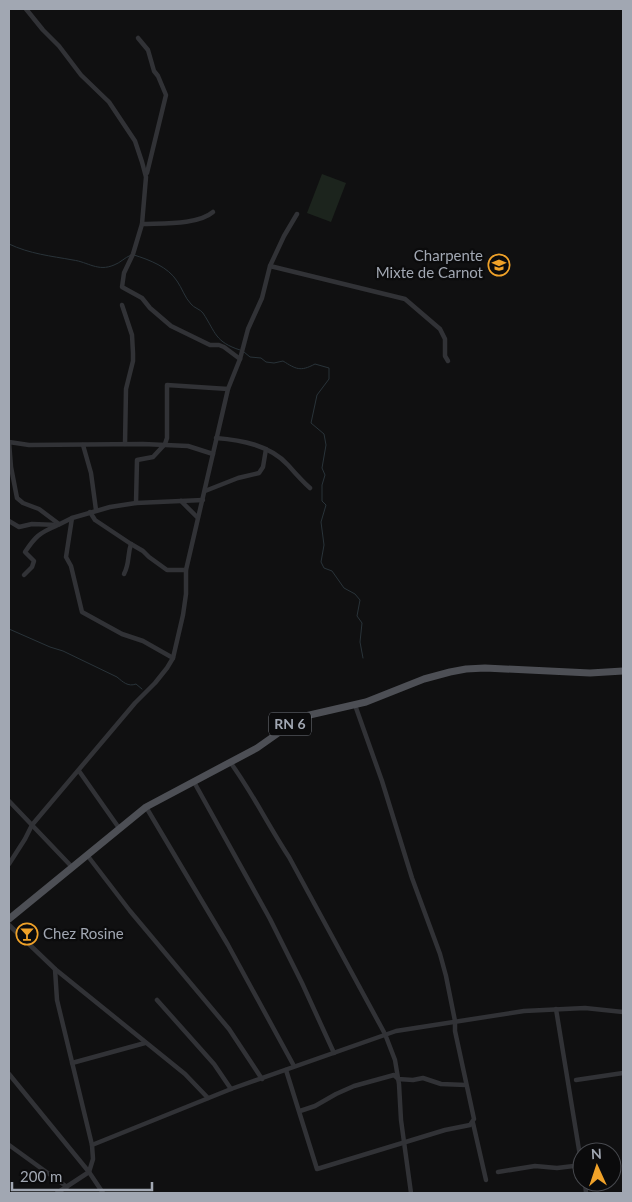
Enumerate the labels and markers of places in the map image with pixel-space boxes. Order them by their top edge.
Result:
place label: Charpente Mixte de Carnot [376,246,484,281]
school or university icon: Charpente Mixte de Carnot [487,253,511,277]
bar icon: Chez Rosine [15,922,39,946]
place label: Chez Rosine [43,924,124,942]

